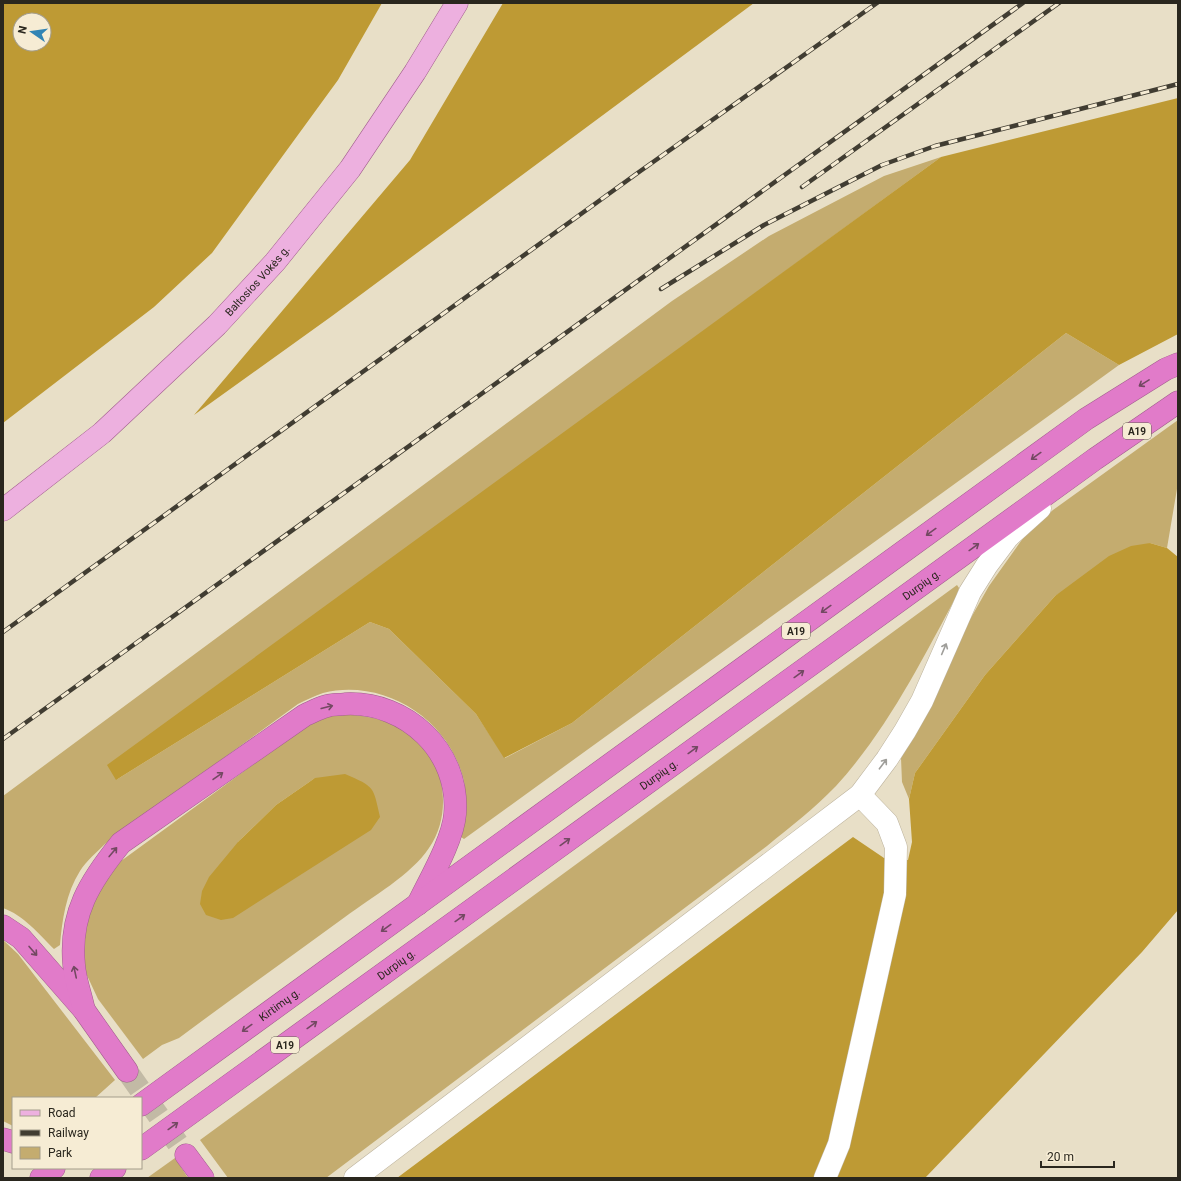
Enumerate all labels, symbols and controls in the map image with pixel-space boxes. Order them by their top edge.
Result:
north arrow [12,12,52,52]
text: N [16,24,30,35]
street label: Baltosios Vokės g. [223,243,293,319]
one-way arrow [1138,379,1150,387]
road number: A19 [1123,423,1151,439]
one-way arrow [1031,452,1042,460]
one-way arrow [926,528,937,536]
one-way arrow [968,543,979,551]
street label: Durpių g. [900,567,943,603]
one-way arrow [821,605,832,613]
road number: A19 [782,623,810,639]
one-way arrow [940,643,948,655]
one-way arrow [793,669,804,678]
one-way arrow [320,703,333,710]
one-way arrow [688,745,699,754]
street label: Durpių g. [637,757,681,793]
one-way arrow [879,758,888,769]
one-way arrow [212,772,223,780]
one-way arrow [559,838,570,846]
one-way arrow [109,847,118,858]
one-way arrow [454,914,465,922]
one-way arrow [381,923,392,932]
one-way arrow [28,946,37,956]
street label: Durpių g. [375,947,418,983]
one-way arrow [71,966,79,979]
street label: Kirtimų g. [257,986,303,1024]
one-way arrow [306,1021,317,1029]
one-way arrow [241,1024,252,1033]
road number: A19 [271,1037,299,1053]
legend [12,1097,142,1169]
text: Road [48,1106,76,1120]
one-way arrow [167,1122,178,1130]
text: Railway [48,1126,89,1140]
scale bar [1041,1143,1114,1169]
text: Park [48,1146,73,1160]
text: 20 m [1047,1150,1074,1164]

